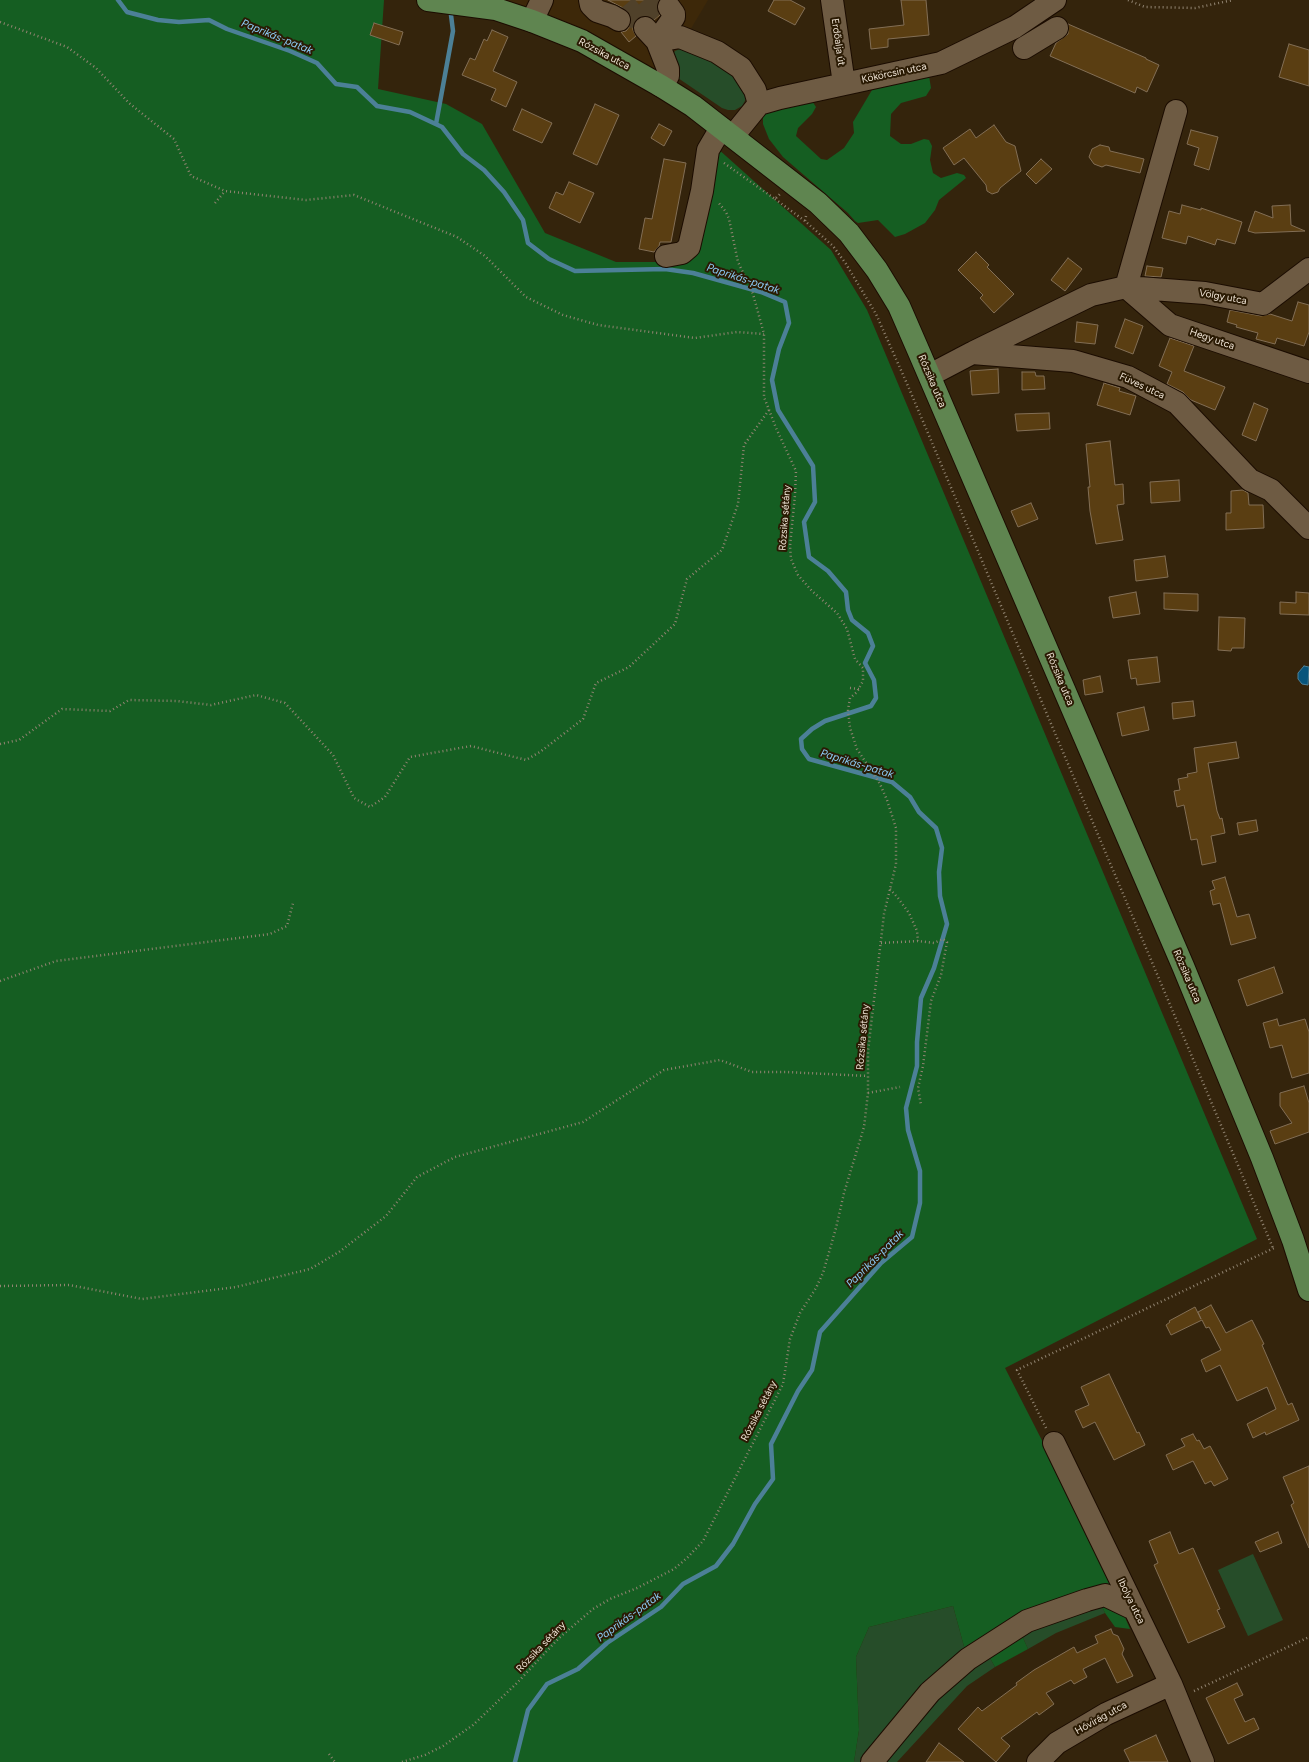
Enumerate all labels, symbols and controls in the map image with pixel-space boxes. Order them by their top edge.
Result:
water label: Paprikás-patak [239,17,315,57]
street label: Erdőalja út [829,17,847,67]
street label: Rózsika utca [576,36,632,72]
street label: Kökörcsin utca [860,60,928,86]
water label: Paprikás-patak [705,261,781,297]
street label: Völgy utca [1198,287,1248,307]
street label: Hegy utca [1188,326,1236,352]
street label: Rózsika utca [916,353,948,409]
street label: Füves utca [1118,370,1166,402]
street label: Rózsika sétány [777,485,793,551]
street label: Rózsika utca [1044,651,1076,707]
water label: Paprikás-patak [819,747,895,781]
street label: Rózsika utca [1171,948,1203,1004]
street label: Rózsika sétány [854,1004,872,1070]
water label: Paprikás-patak [843,1227,907,1291]
street label: Rózsika sétány [739,1379,779,1443]
street label: Ibolya utca [1115,1576,1147,1626]
water label: Paprikás-patak [594,1589,664,1645]
street label: Rózsika sétány [514,1619,568,1675]
street label: Hóvirág utca [1073,1699,1129,1737]

